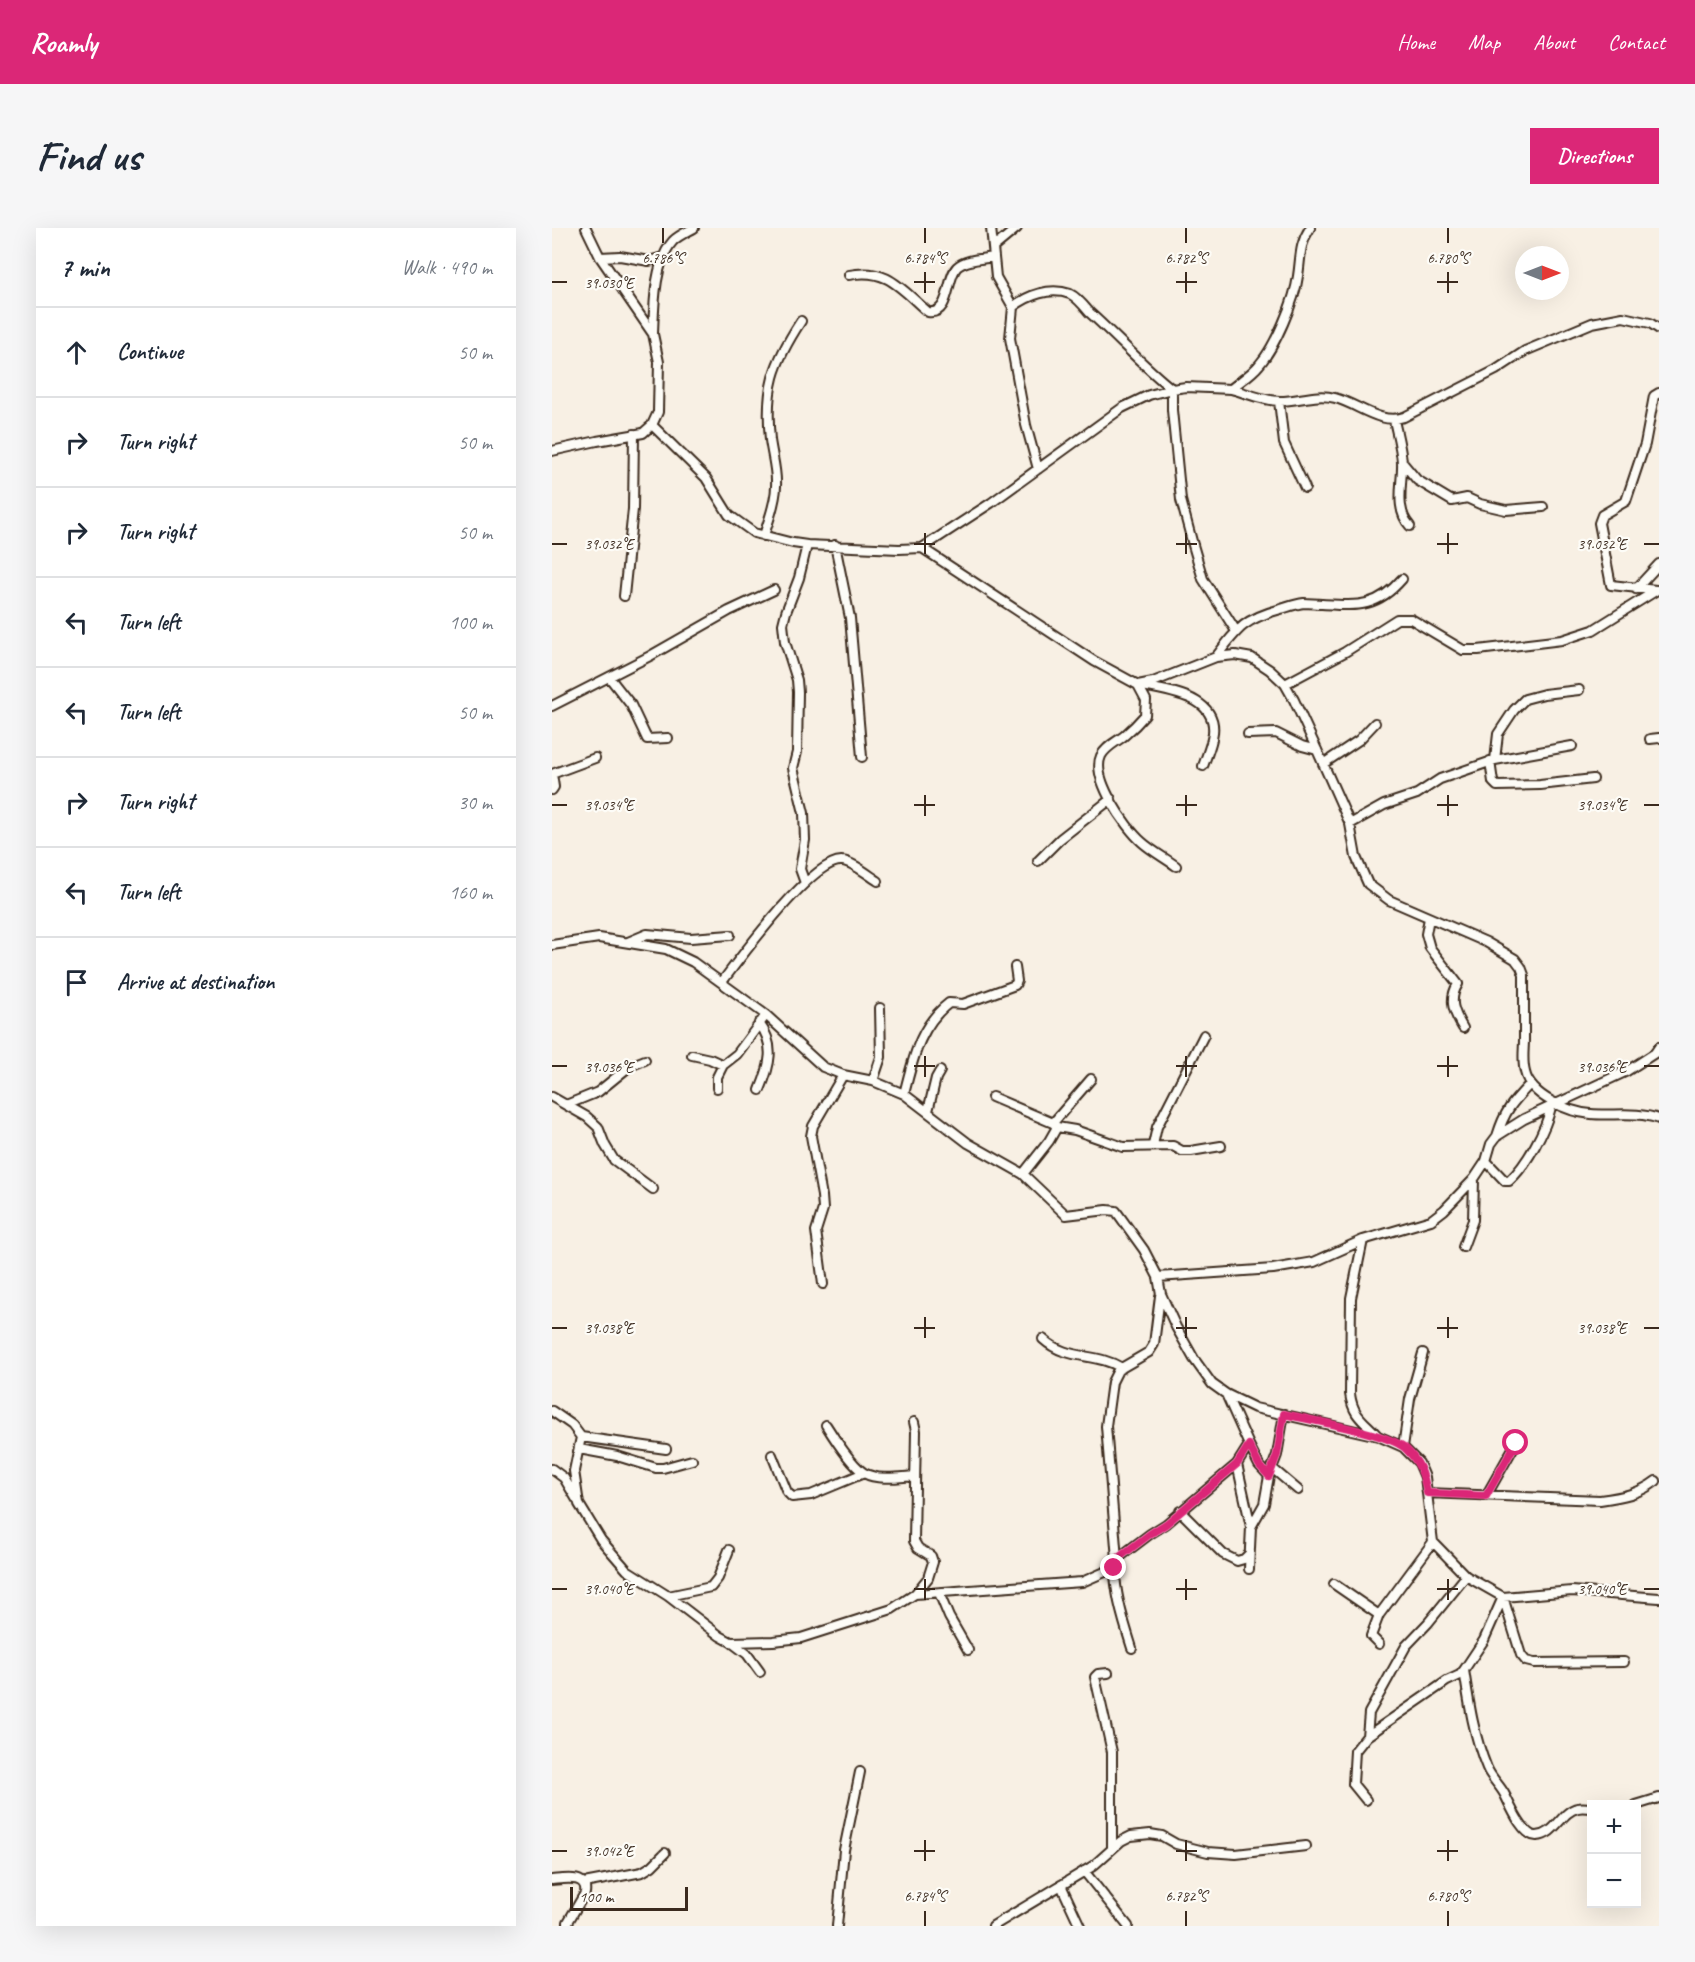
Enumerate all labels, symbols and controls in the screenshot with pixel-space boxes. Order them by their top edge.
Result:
text: Roamly [30,25,97,60]
text: Home [1397,29,1435,55]
text: Map [1468,29,1500,55]
text: About [1533,29,1575,55]
text: Contact [1608,29,1665,55]
button: Directions [1530,128,1659,184]
text: Find us [36,130,141,183]
north arrow [1515,246,1569,300]
text: 6.786°S [642,249,686,268]
text: 6.784°S [904,249,948,268]
text: 6.782°S [1165,249,1209,268]
text: 6.780°S [1427,249,1471,268]
text: 7 min [60,251,110,284]
text: Walk · 490 m [402,255,492,280]
text: 39.030°E [585,274,636,293]
icon: ahead [60,336,93,369]
text: Continue [117,338,183,366]
text: 50 m [458,340,492,365]
icon: right [60,426,93,459]
text: Turn right [117,428,194,456]
text: 50 m [458,430,492,455]
icon: right [60,516,93,549]
text: Turn right [117,518,194,546]
text: 50 m [458,520,492,545]
text: 39.032°E [585,535,636,554]
text: 39.032°E [1578,535,1629,554]
icon: left [60,606,93,639]
text: Turn left [117,608,181,636]
text: 100 m [449,610,492,635]
icon: left [60,696,93,729]
text: Turn left [117,698,181,726]
text: 50 m [458,700,492,725]
icon: right [60,786,93,819]
text: Turn right [117,788,194,816]
text: 30 m [458,790,492,815]
text: 39.034°E [585,796,636,815]
text: 39.034°E [1578,796,1629,815]
icon: left [60,876,93,909]
text: Turn left [117,878,181,906]
text: 160 m [449,880,492,905]
icon: arrive [60,966,93,999]
text: Arrive at destination [117,968,274,996]
text: 39.036°E [585,1058,636,1077]
text: 39.036°E [1578,1058,1629,1077]
text: 39.038°E [585,1319,636,1338]
text: 39.038°E [1578,1319,1629,1338]
route start [1502,1429,1528,1455]
route end [1100,1554,1126,1580]
text: 39.040°E [585,1580,636,1599]
text: 39.040°E [1578,1580,1629,1599]
map controls [1587,1800,1641,1908]
button: + [1587,1800,1641,1854]
text: 39.042°E [585,1842,636,1861]
button: − [1587,1854,1641,1908]
scale bar [570,1884,688,1912]
text: 100 m [579,1887,613,1907]
text: 6.784°S [904,1887,948,1906]
text: 6.782°S [1165,1887,1209,1906]
text: 6.780°S [1427,1887,1471,1906]

